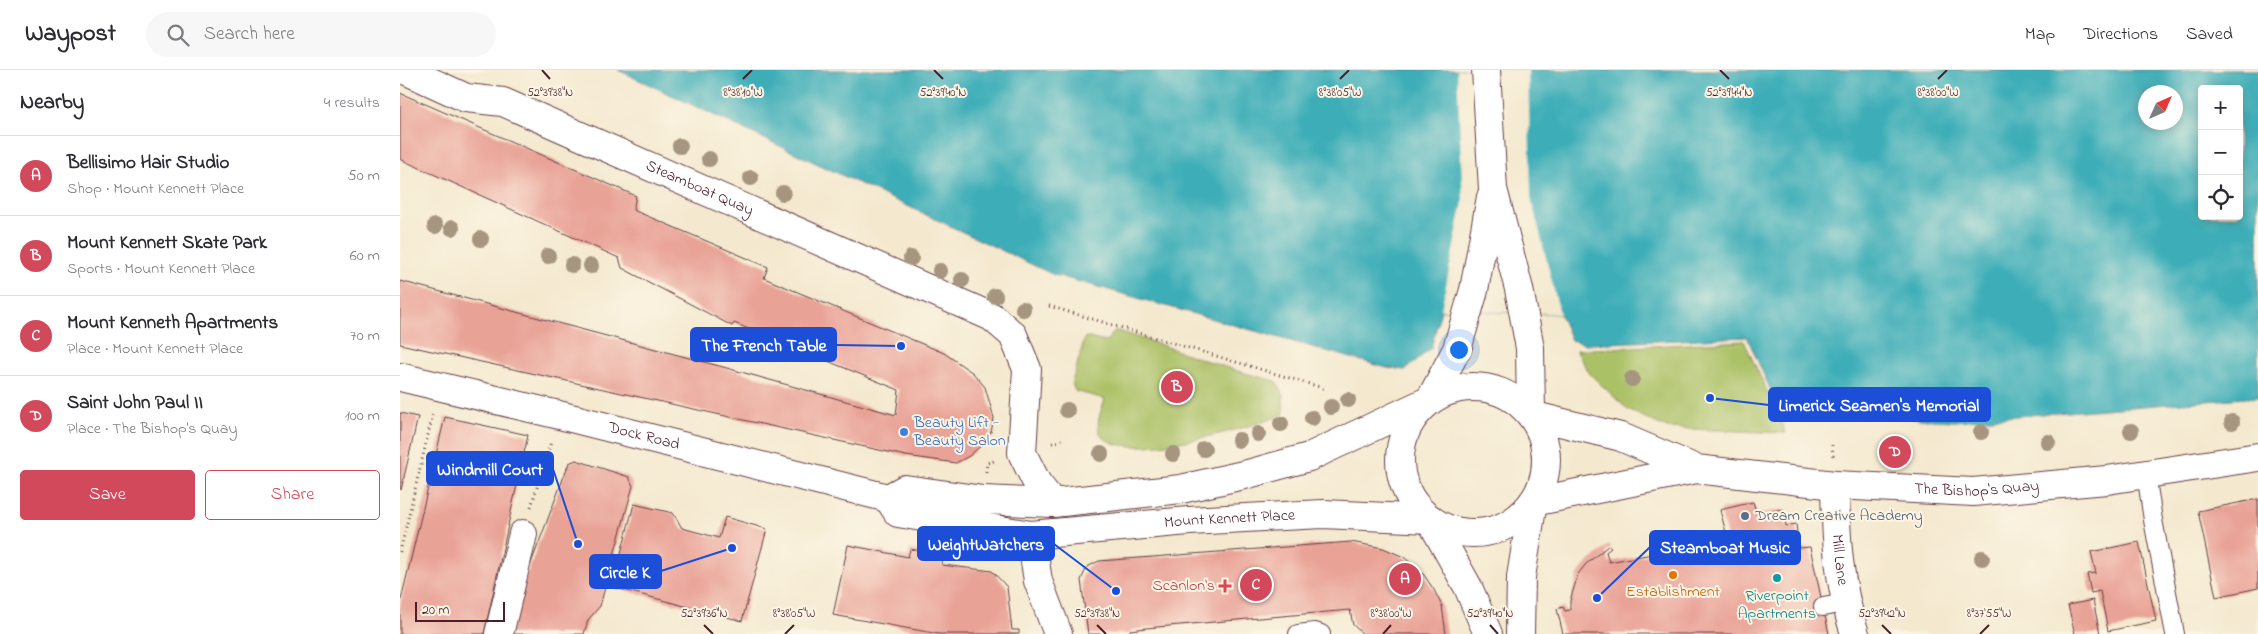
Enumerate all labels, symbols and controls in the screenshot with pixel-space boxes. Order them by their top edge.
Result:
search box [146,12,496,57]
text: Waypost [25,17,116,52]
icon: search [164,21,192,49]
text: Search here [204,21,295,48]
text: Map [2025,22,2055,48]
text: Directions [2083,22,2158,48]
text: Saved [2186,22,2233,48]
text: 52°39'38"N [527,84,573,102]
text: 8°38'10"W [723,84,763,102]
text: 52°39'40"N [920,84,966,102]
text: 8°38'05"W [1319,84,1361,102]
text: 52°39'44"N [1706,84,1752,102]
text: 8°38'00"W [1918,84,1958,102]
north arrow [2138,85,2183,130]
map controls [2198,85,2243,220]
button: + [2198,85,2243,130]
text: Nearby [20,88,84,118]
text: 4 results [324,91,380,115]
button: − [2198,130,2243,175]
text: Bellisimo Hair Studio [67,150,229,177]
street label: Steamboat Quay [642,154,757,223]
text: A [31,164,41,188]
text: 50 m [348,164,380,188]
button: locate [2198,175,2243,220]
text: Shop · Mount Kennett Place [67,177,244,201]
text: Mount Kennett Skate Park [67,230,267,257]
text: B [31,244,41,268]
text: 60 m [350,244,380,268]
text: Sports · Mount Kennett Place [67,257,255,281]
text: Mount Kenneth Apartments [67,310,278,337]
text: C [32,324,40,348]
text: 70 m [350,324,380,348]
callout: The French Table [691,328,836,361]
text: The French Table [701,334,828,360]
text: Place · Mount Kennett Place [67,337,243,361]
your location [1446,337,1472,363]
pin: B [1161,368,1193,406]
callout: Limerick Seamen's Memorial [1769,388,1990,421]
text: Saint John Paul II [67,390,203,417]
text: Limerick Seamen's Memorial [1779,394,1979,420]
text: D [30,404,42,428]
text: 100 m [345,404,380,428]
place label: Beauty Lift - Beauty Salon [913,411,1006,453]
street label: Dock Road [605,416,682,457]
text: Place · The Bishop's Quay [67,417,237,441]
marker: Beauty Lift - Beauty Salon [898,426,910,438]
pin: D [1879,433,1911,471]
callout: Windmill Court [427,452,553,485]
text: Windmill Court [437,458,544,484]
button: Save [20,470,195,520]
button: Share [205,470,380,520]
street label: The Bishop's Quay [1914,474,2040,504]
street label: Mount Kennett Place [1163,503,1296,535]
place label: Dream Creative Academy [1754,504,1923,528]
marker: Dream Creative Academy [1739,510,1751,522]
callout: WeightWatchers [918,527,1054,560]
callout: Steamboat Music [1650,531,1800,564]
text: WeightWatchers [928,533,1044,560]
street label: Mill Lane [1825,533,1855,588]
text: Steamboat Music [1660,536,1791,562]
callout: Circle K [590,555,661,588]
pin: A [1389,560,1421,598]
text: Circle K [599,561,652,587]
pin: C [1240,566,1272,604]
marker: Establishment [1667,569,1679,581]
marker: Riverpoint Apartments [1771,572,1783,584]
place label: Scanlon's [1152,574,1215,598]
marker: Scanlon's [1219,580,1231,592]
place label: Establishment [1626,580,1721,604]
place label: Riverpoint Apartments [1738,584,1816,626]
scale bar [415,599,505,622]
text: 20 m [422,600,449,621]
text: 52°39'36"N [680,605,728,623]
text: 8°38'05"W [773,605,815,623]
text: 52°39'38"N [1074,605,1120,623]
text: 8°38'00"W [1371,605,1411,623]
text: 52°39'40"N [1467,605,1513,623]
text: 52°39'42"N [1858,605,1906,623]
text: 8°37'55"W [1967,605,2011,623]

